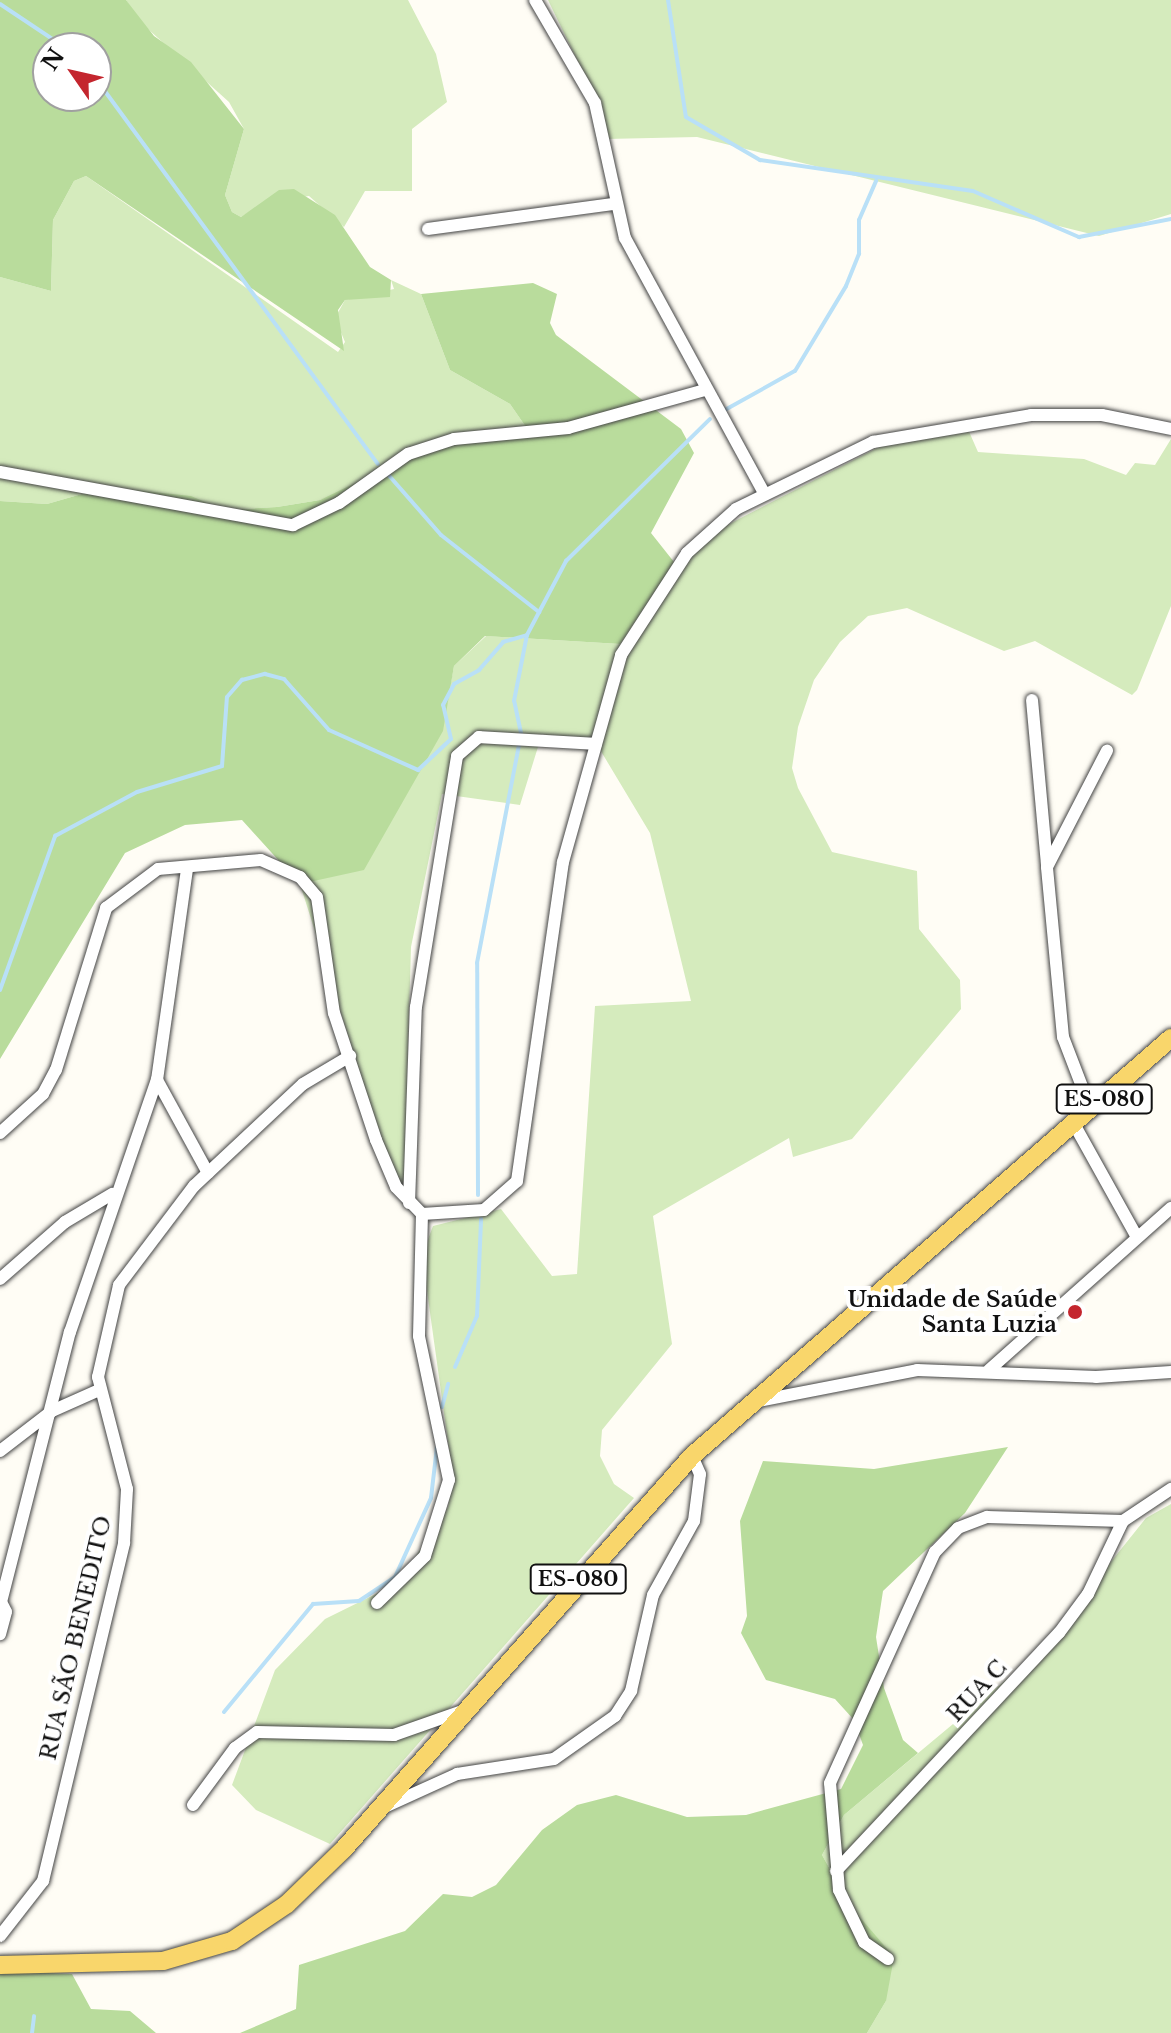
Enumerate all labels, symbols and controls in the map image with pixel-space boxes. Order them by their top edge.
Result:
north arrow [32,32,112,112]
text: N [36,43,70,76]
road number: ES-080 [1054,1083,1154,1115]
place label: Unidade de Saúde Santa Luzia [847,1286,1057,1338]
marker: Unidade de Saúde Santa Luzia [1064,1301,1086,1323]
street label: RUA SÃO BENEDITO [35,1513,117,1763]
road number: ES-080 [528,1563,628,1595]
street label: RUA C [941,1654,1013,1728]

